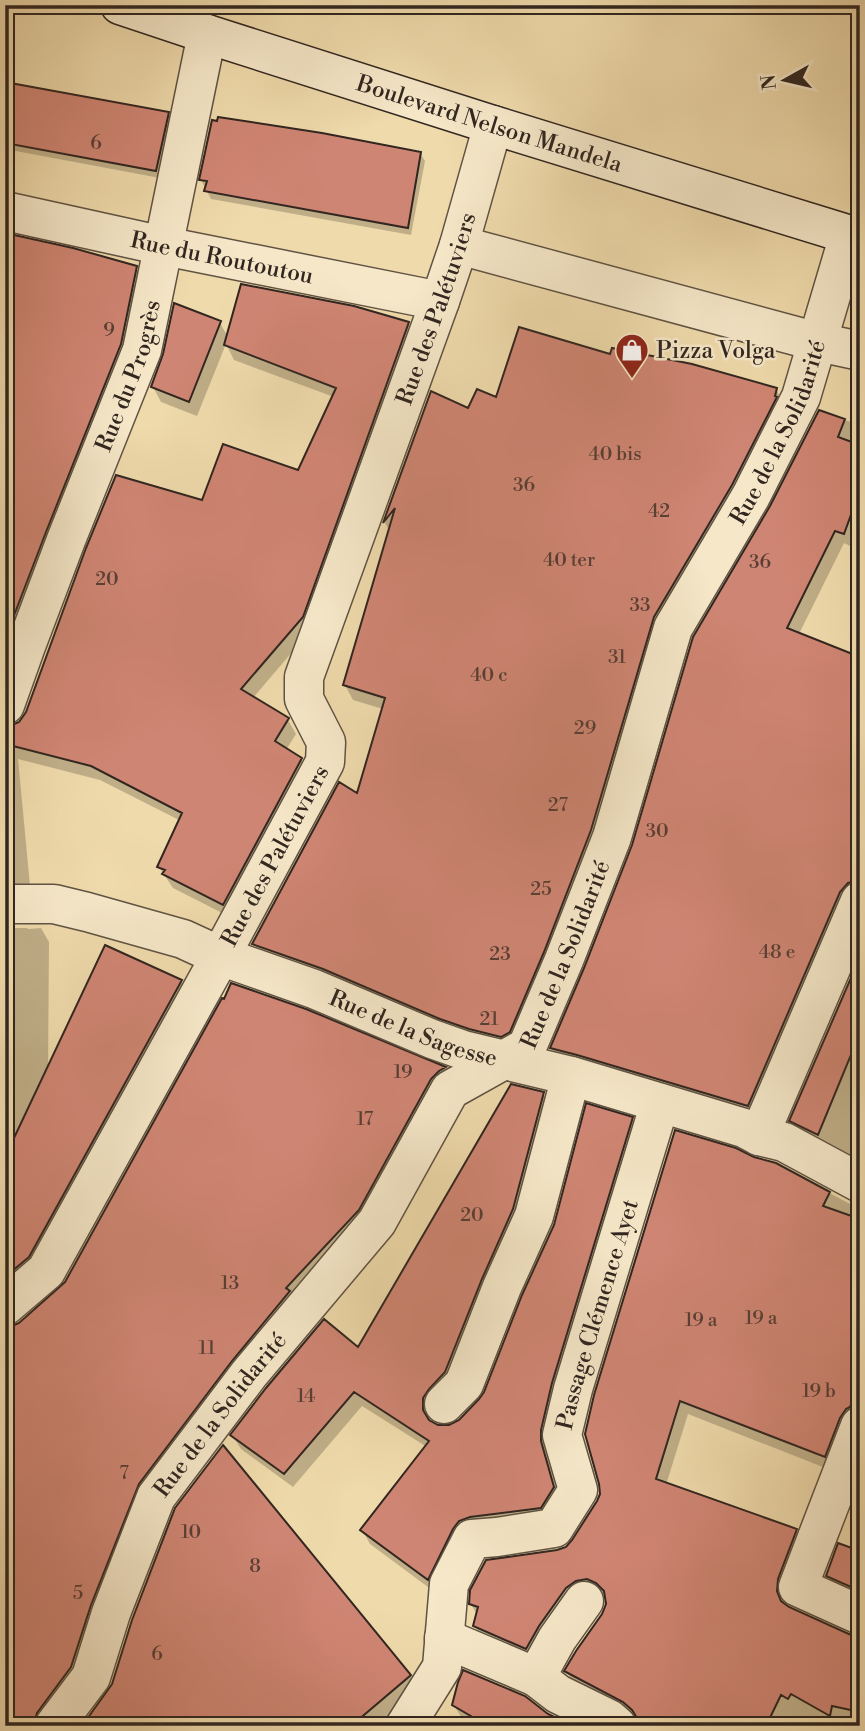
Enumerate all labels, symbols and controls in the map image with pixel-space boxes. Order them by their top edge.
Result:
north arrow [750,46,820,116]
street label: Boulevard Nelson Mandela [352,69,626,179]
text: N [756,73,782,91]
house number: 6 [90,131,102,155]
street label: Rue des Palétuviers [391,210,482,409]
street label: Rue du Routoutou [128,226,316,290]
street label: Rue du Progrès [90,298,167,456]
house number: 9 [103,318,115,342]
shop icon: Pizza Volga [613,331,651,380]
place label: Pizza Volga [656,337,776,365]
street label: Rue de la Solidarité [724,337,832,530]
house number: 40 bis [588,442,642,466]
house number: 36 [513,473,535,497]
house number: 42 [648,499,670,523]
house number: 40 ter [543,548,595,572]
house number: 36 [749,550,771,574]
house number: 20 [95,567,119,591]
house number: 33 [630,593,650,617]
house number: 31 [608,645,626,669]
house number: 40 c [470,663,508,687]
house number: 29 [574,716,596,740]
street label: Rue des Palétuviers [215,761,336,951]
house number: 27 [548,793,569,817]
house number: 30 [645,819,669,843]
street label: Rue de la Solidarité [515,857,616,1053]
house number: 25 [530,877,552,901]
house number: 48 e [759,940,795,964]
house number: 23 [489,942,511,966]
street label: Rue de la Sagesse [325,984,500,1073]
house number: 21 [479,1007,499,1031]
house number: 19 [393,1060,413,1084]
house number: 17 [357,1107,374,1131]
street label: Passage Clémence Ayet [551,1196,645,1433]
house number: 20 [460,1203,484,1227]
house number: 13 [221,1271,239,1295]
house number: 19 a [745,1306,778,1330]
house number: 19 a [685,1308,718,1332]
street label: Rue de la Solidarité [148,1327,293,1503]
house number: 11 [199,1336,216,1360]
house number: 19 b [802,1379,836,1403]
house number: 14 [297,1384,315,1408]
house number: 7 [119,1461,129,1485]
house number: 10 [181,1520,201,1544]
house number: 8 [249,1554,261,1578]
house number: 5 [73,1581,83,1605]
house number: 6 [151,1642,163,1666]

